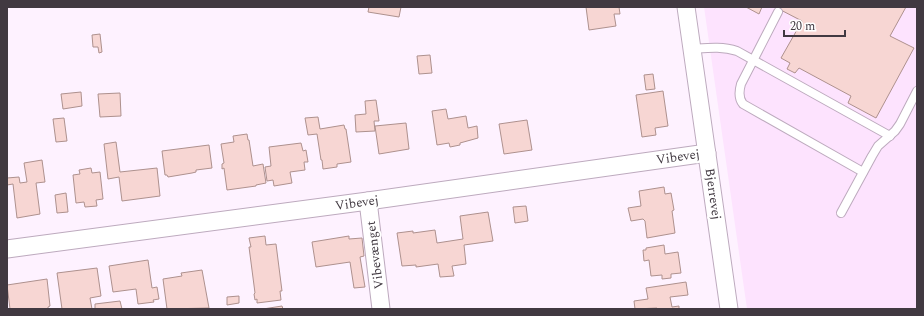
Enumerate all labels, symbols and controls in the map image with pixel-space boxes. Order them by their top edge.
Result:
scale bar [784,12,845,38]
text: 20 m [790,17,815,36]
street label: Vibevej [655,144,701,170]
street label: Bjerrevej [699,167,727,221]
street label: Vibevej [334,190,380,216]
street label: Vibevænget [361,219,389,290]

